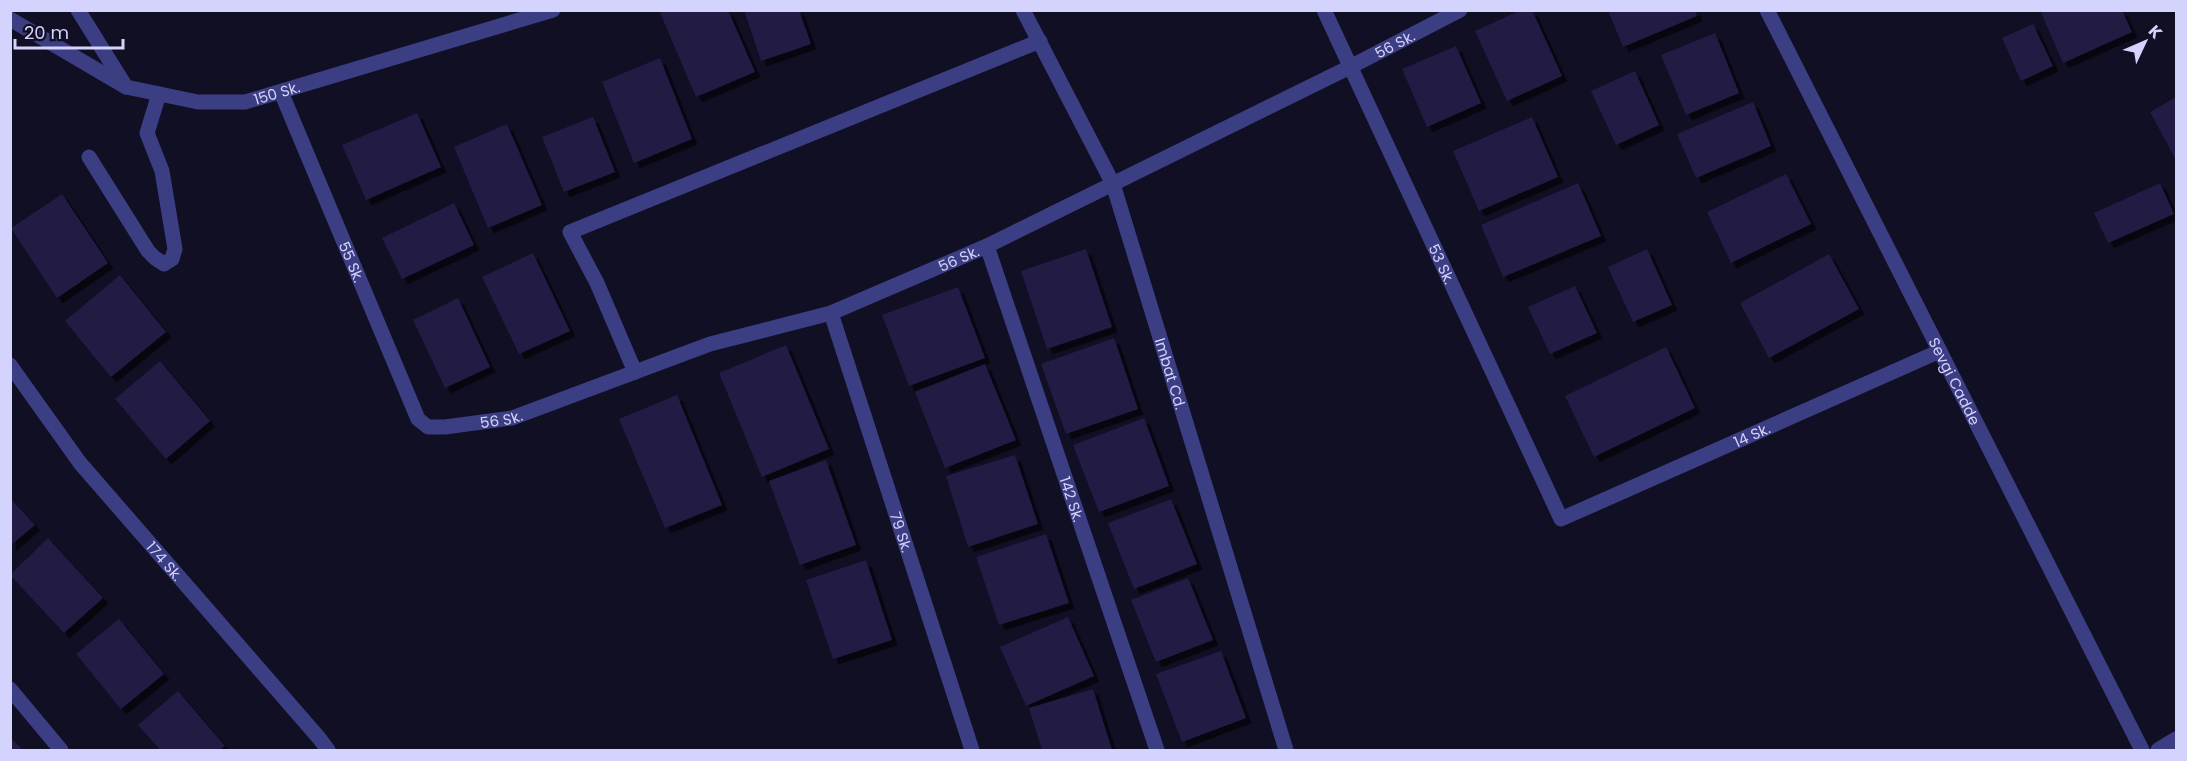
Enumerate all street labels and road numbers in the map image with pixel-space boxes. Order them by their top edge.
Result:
street label: 56 Sk. [1371,25,1418,63]
street label: 150 Sk. [251,76,302,109]
street label: 55 Sk. [334,238,370,285]
street label: 56 Sk. [935,240,982,276]
street label: 53 Sk. [1424,240,1461,287]
street label: Sevgi Cadde [1924,334,1986,429]
street label: Imbat Cd. [1150,335,1192,412]
street label: 56 Sk. [479,405,525,433]
street label: 14 Sk. [1730,417,1773,452]
street label: 142 Sk. [1055,474,1090,524]
street label: 79 Sk. [885,509,918,555]
street label: 174 Sk. [142,536,188,585]

